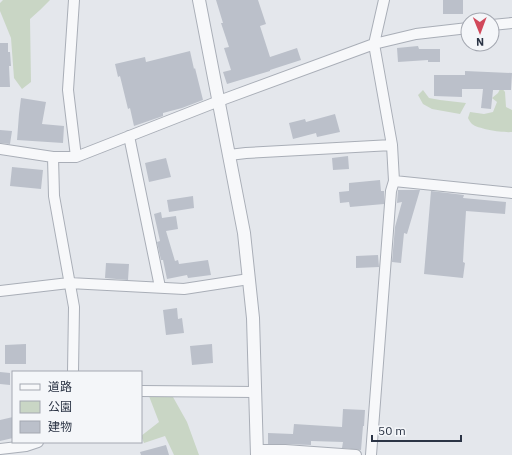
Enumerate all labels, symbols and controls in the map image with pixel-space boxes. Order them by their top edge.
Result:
north arrow [460,12,500,52]
text: N [476,35,484,49]
legend [12,371,142,443]
text: 道路 [48,379,72,394]
text: 公園 [48,399,72,414]
scale bar [372,417,461,443]
text: 建物 [48,419,72,434]
text: 50 m [378,423,406,438]

